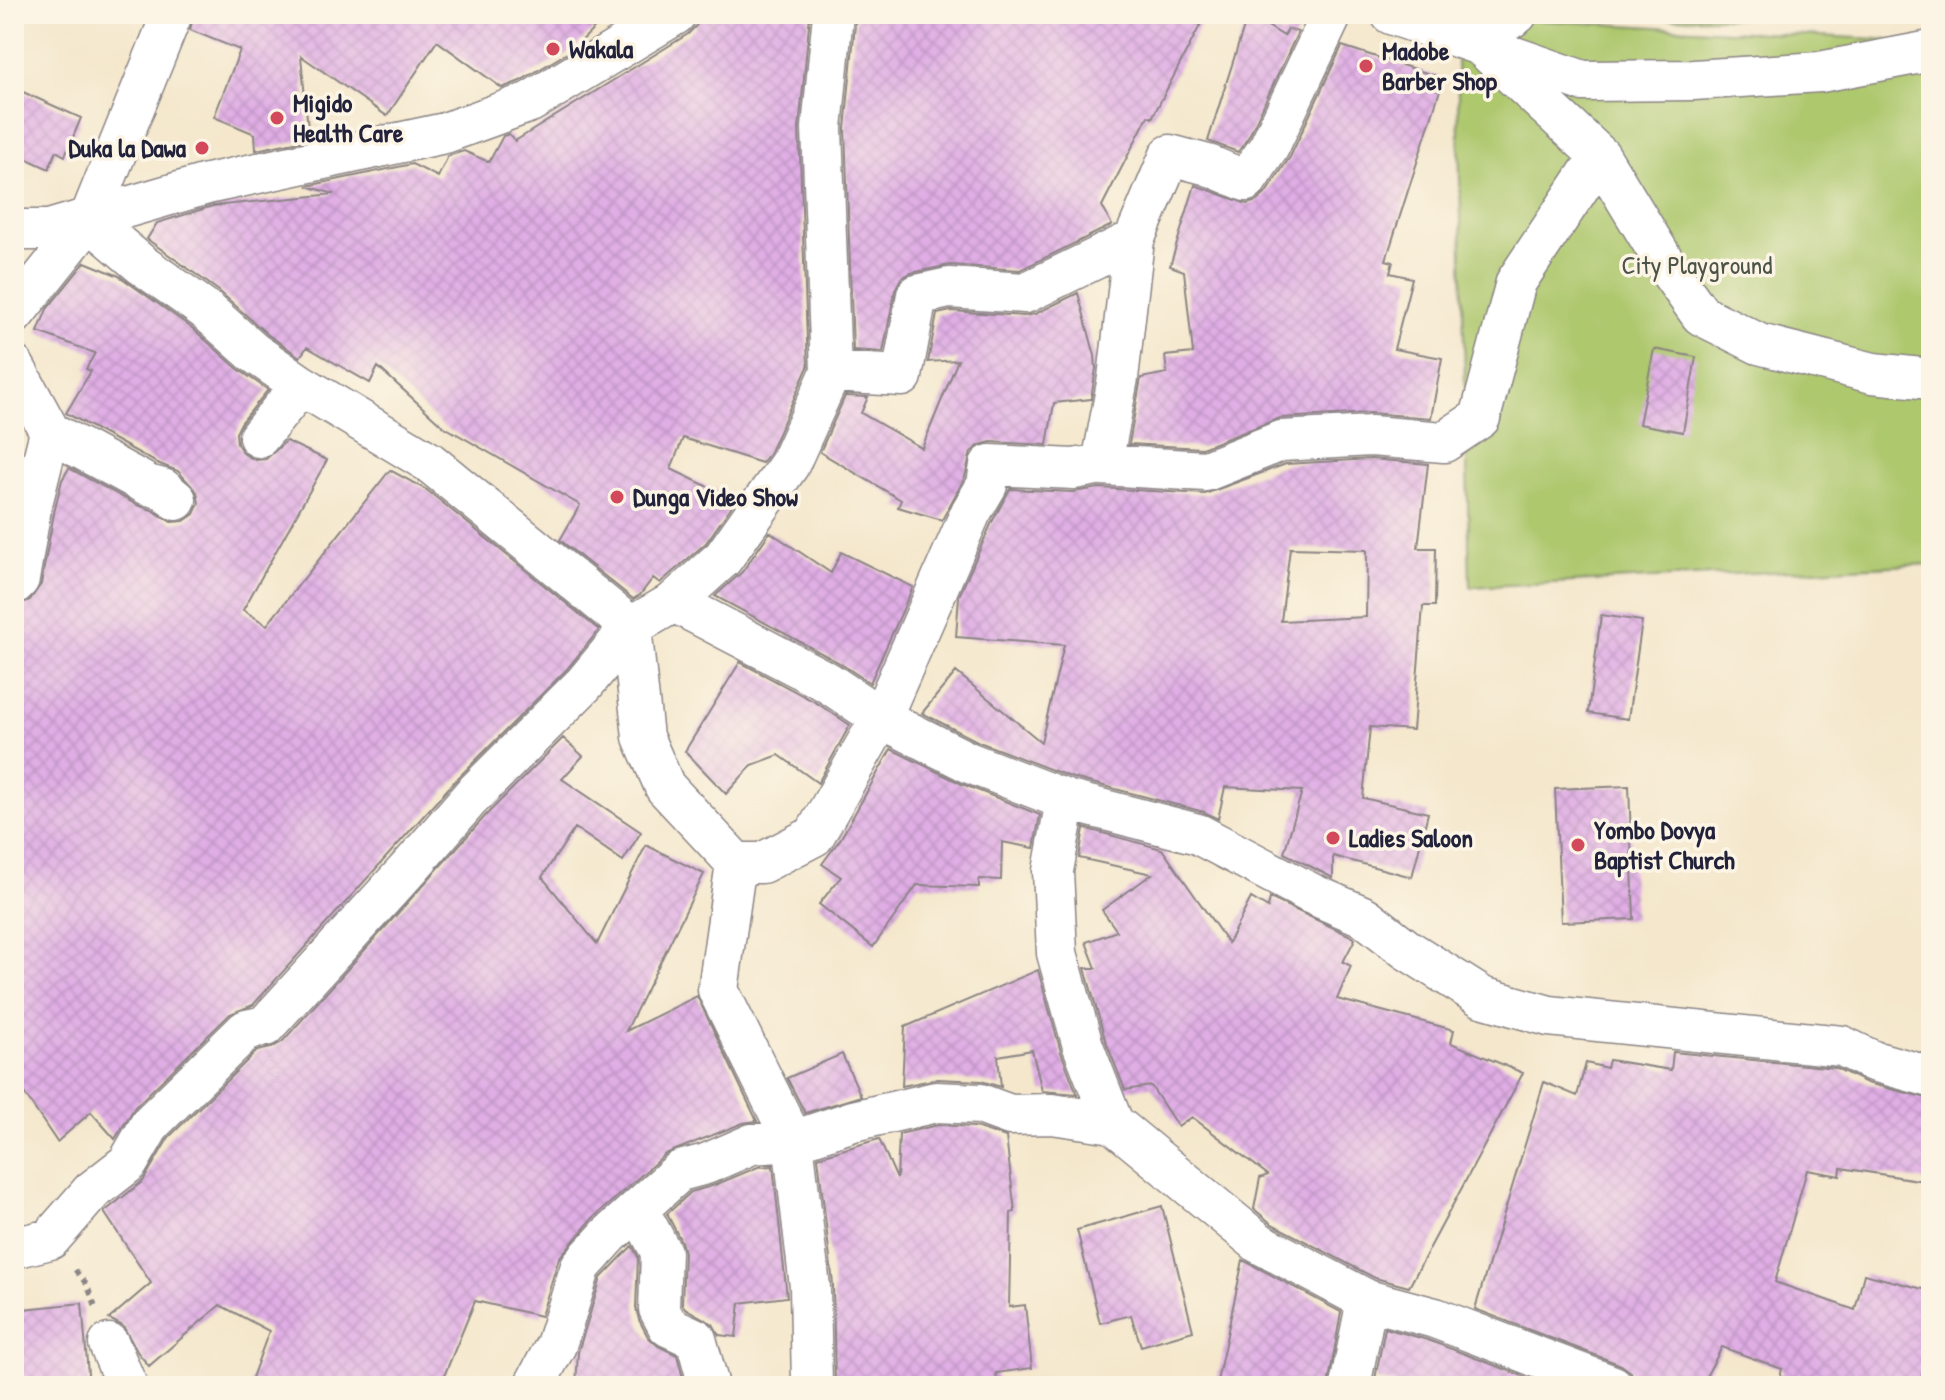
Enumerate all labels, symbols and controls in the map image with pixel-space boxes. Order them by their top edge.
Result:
place label: Wakala [569,31,634,66]
place label: Madobe Barber Shop [1382,33,1498,99]
marker: Wakala [544,40,562,58]
marker: Madobe Barber Shop [1357,57,1375,75]
place label: Migido Health Care [293,85,404,150]
marker: Migido Health Care [268,109,286,127]
place label: Duka la Dawa [68,130,187,165]
marker: Duka la Dawa [193,139,211,157]
park label: City Playground [1622,247,1772,282]
place label: Dunga Video Show [633,479,798,515]
marker: Dunga Video Show [608,488,626,506]
place label: Yombo Dovya Baptist Church [1594,812,1735,878]
place label: Ladies Saloon [1349,820,1473,855]
marker: Ladies Saloon [1324,829,1342,847]
marker: Yombo Dovya Baptist Church [1569,836,1587,854]

